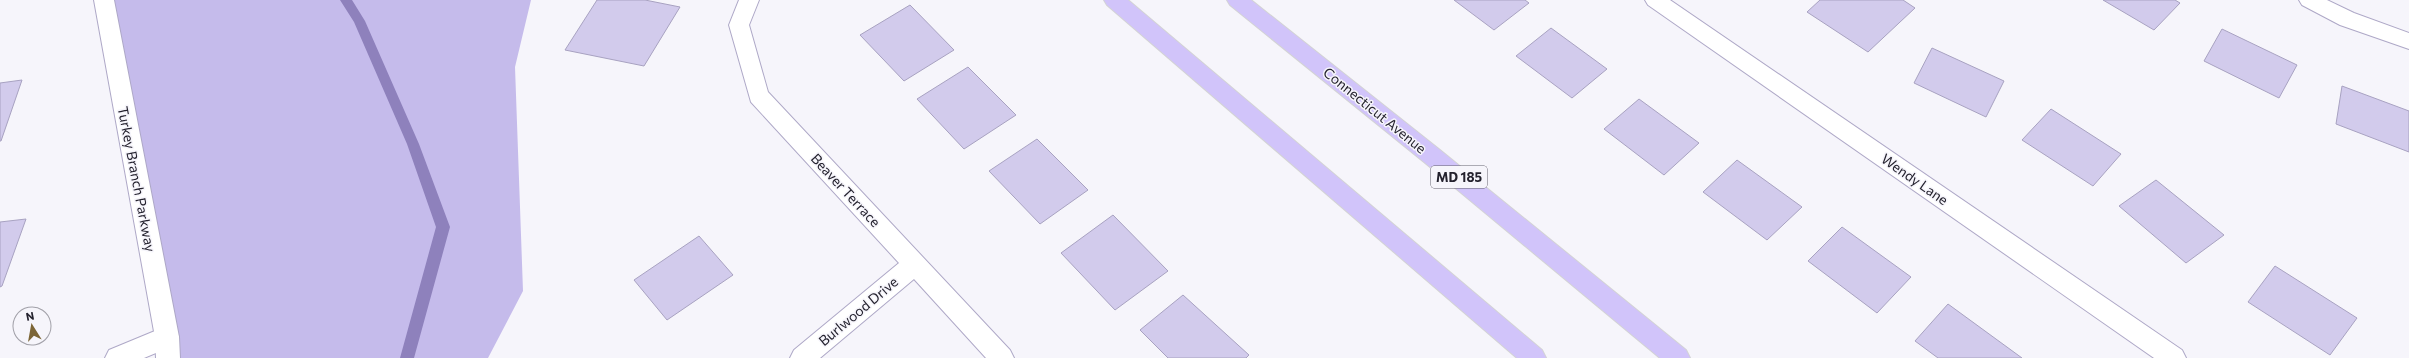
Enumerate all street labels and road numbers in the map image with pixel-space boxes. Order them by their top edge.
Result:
street label: Connecticut Avenue [1320,63,1430,157]
street label: Turkey Branch Parkway [115,105,159,253]
street label: Beaver Terrace [808,150,884,230]
street label: Wendy Lane [1878,150,1952,208]
road number: MD 185 [1431,166,1487,188]
street label: Burlwood Drive [815,273,901,349]

